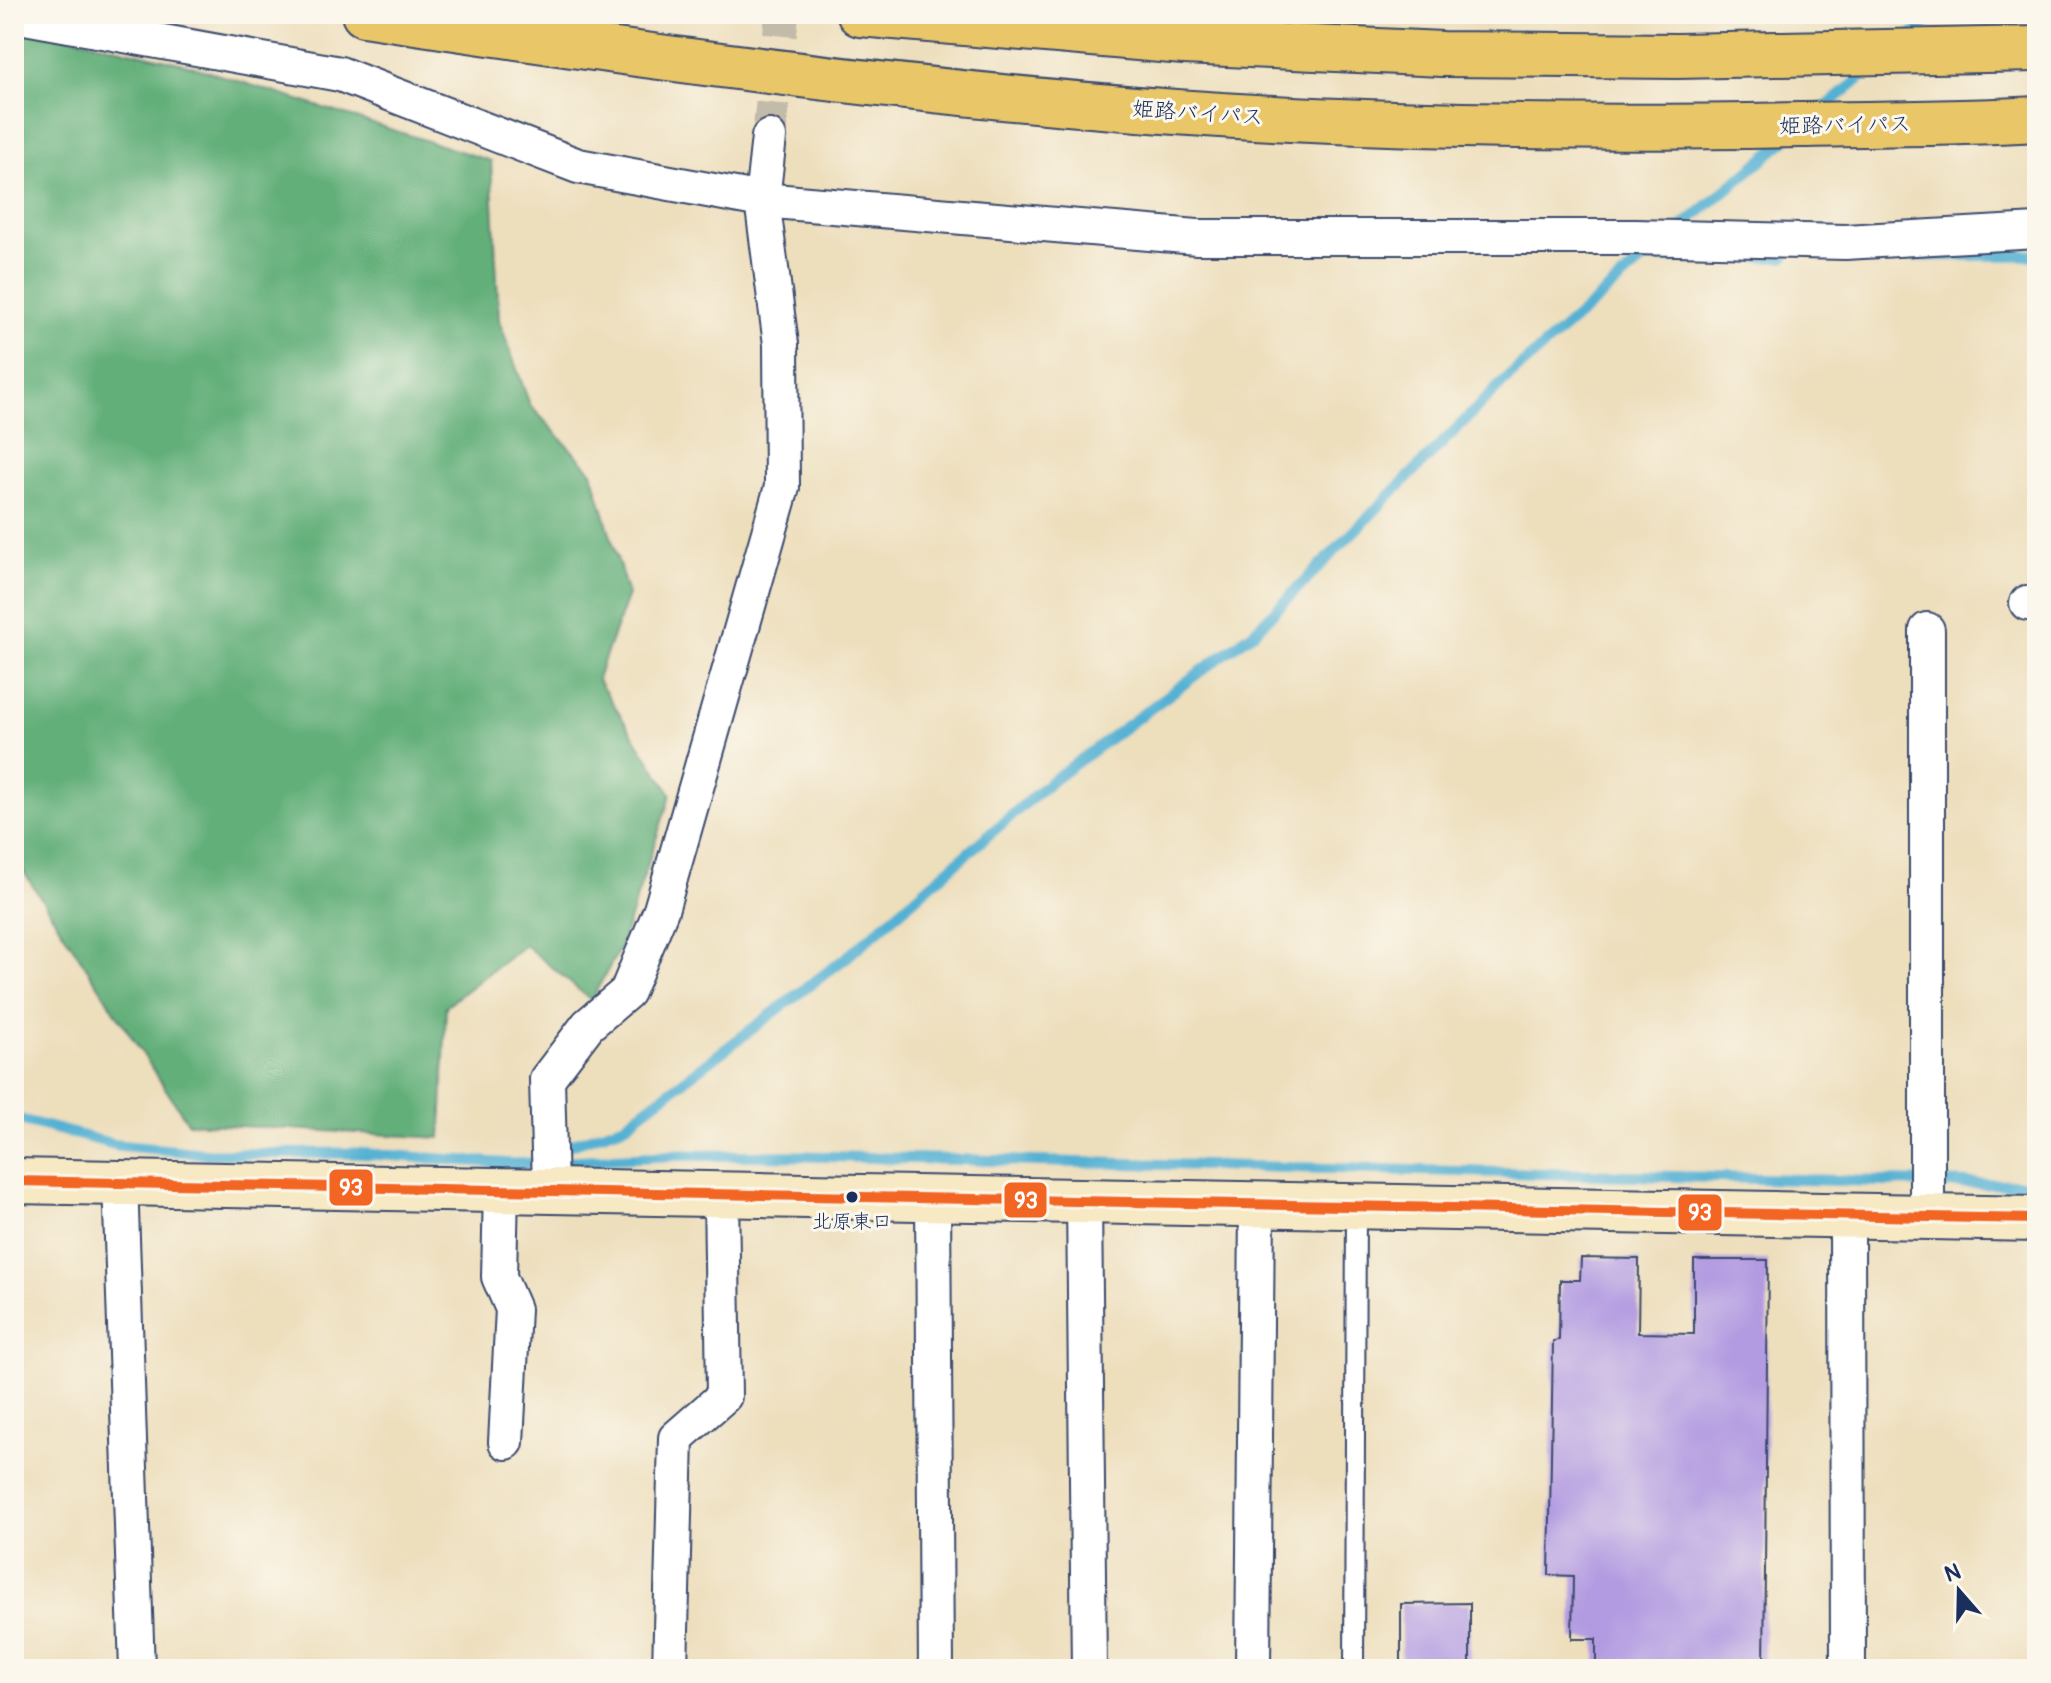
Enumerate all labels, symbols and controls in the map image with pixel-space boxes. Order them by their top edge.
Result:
street label: 姫路バイパス [1131,94,1265,132]
street label: 姫路バイパス [1779,110,1911,140]
line badge: 93 [328,1168,374,1207]
text: 93 [339,1174,363,1202]
line badge: 93 [1003,1181,1048,1219]
text: 93 [1014,1187,1038,1215]
marker: 北原東口 [844,1189,860,1205]
line badge: 93 [1677,1193,1723,1232]
text: 93 [1688,1199,1712,1227]
place label: 北原東口 [812,1209,892,1234]
north arrow [1919,1551,1999,1631]
text: N [1941,1557,1964,1589]

